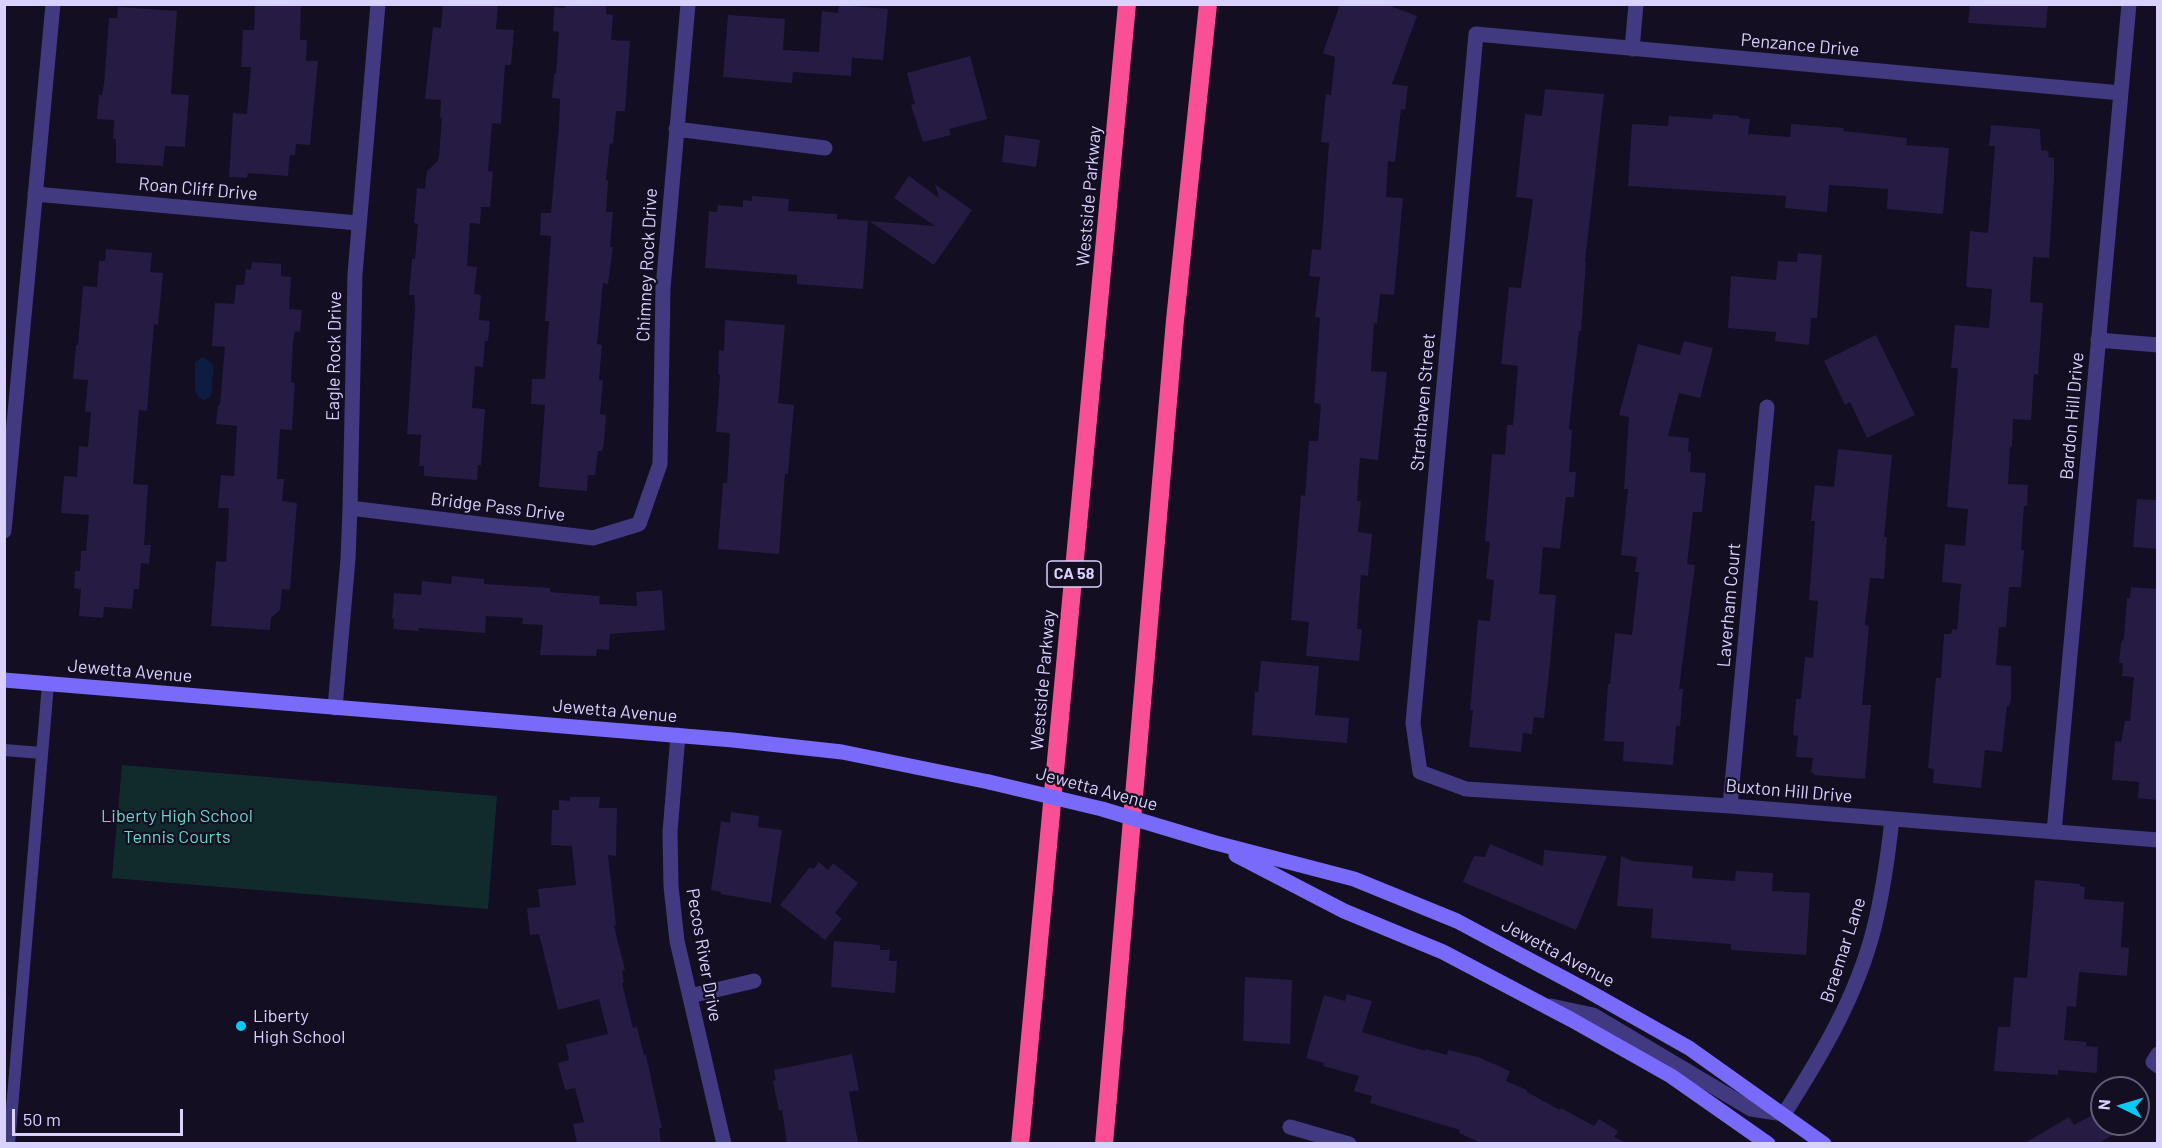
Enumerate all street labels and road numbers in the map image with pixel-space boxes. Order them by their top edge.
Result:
street label: Penzance Drive [1740,29,1860,61]
street label: Westside Parkway [1072,125,1106,267]
street label: Roan Cliff Drive [138,173,258,205]
street label: Chimney Rock Drive [632,188,662,342]
street label: Eagle Rock Drive [322,291,346,421]
street label: Strathaven Street [1406,332,1440,472]
street label: Bardon Hill Drive [2056,351,2088,481]
street label: Bridge Pass Drive [429,488,567,526]
street label: Laverham Court [1713,542,1745,668]
road number: CA 58 [1047,561,1101,587]
street label: Westside Parkway [1026,609,1060,751]
street label: Jewetta Avenue [67,655,193,687]
street label: Jewetta Avenue [552,695,678,727]
street label: Jewetta Avenue [1034,762,1160,816]
street label: Buxton Hill Drive [1725,775,1853,807]
street label: Pecos River Drive [682,887,726,1023]
street label: Braemar Lane [1816,895,1870,1005]
street label: Jewetta Avenue [1498,914,1618,992]

